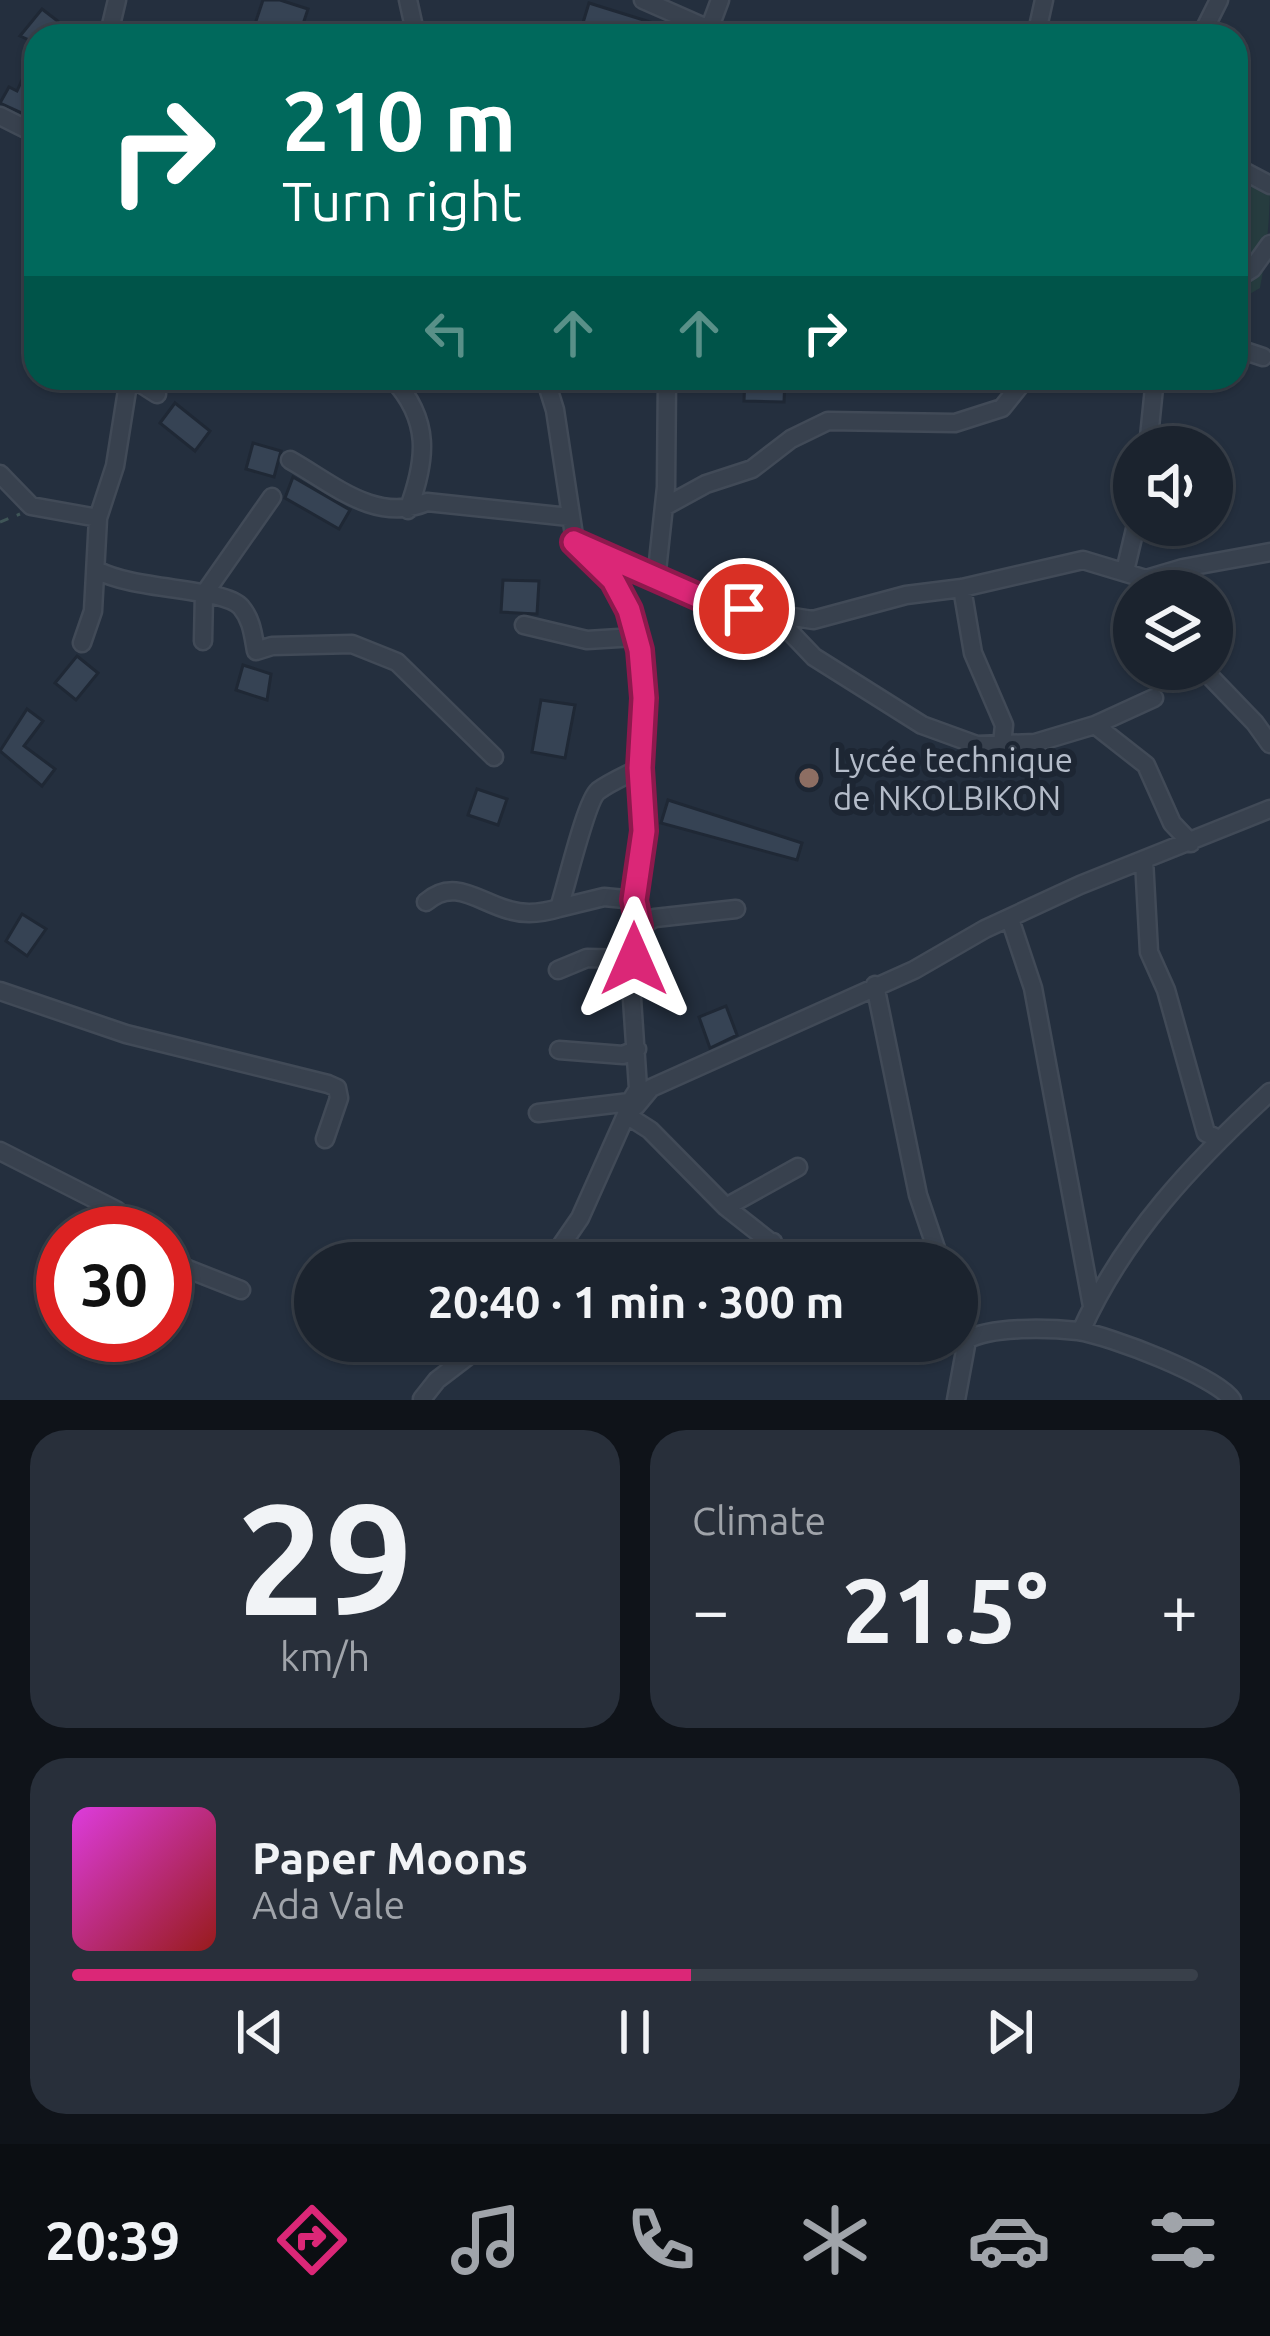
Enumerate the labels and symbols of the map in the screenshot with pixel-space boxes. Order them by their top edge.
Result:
pin [693,558,795,660]
place label: Lycée technique de NKOLBIKON [833,741,1073,816]
marker: Lycée technique de NKOLBIKON [796,765,822,791]
position arrow [571,896,697,1022]
speed limit sign: 30 [36,1206,192,1362]

